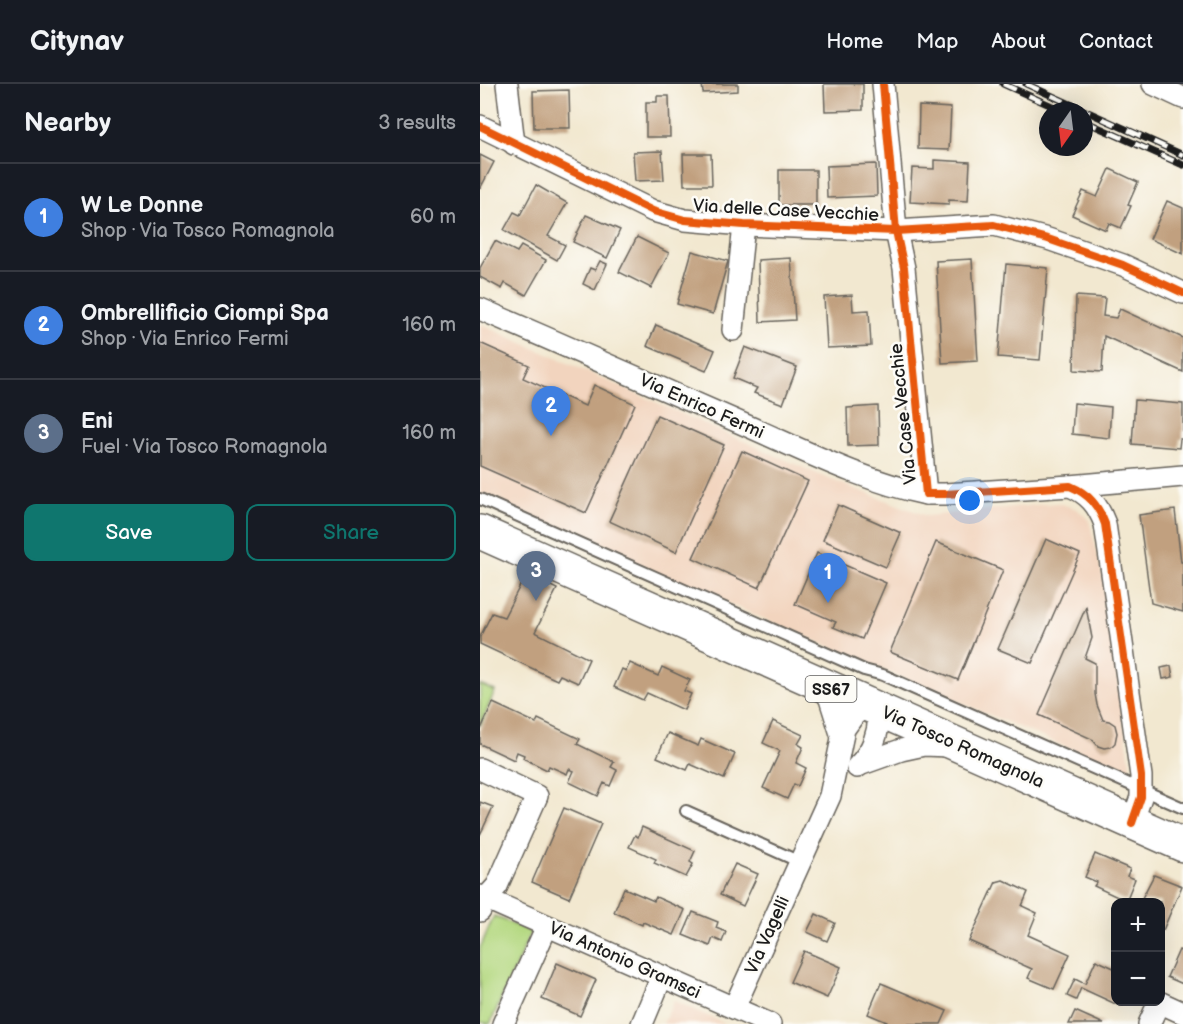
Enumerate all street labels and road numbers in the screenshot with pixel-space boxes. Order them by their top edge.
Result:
street label: Via delle Case Vecchie [693,195,880,226]
street label: Via Case Vecchie [886,342,921,485]
street label: Via Enrico Fermi [636,370,767,443]
road number: SS67 [806,676,856,702]
street label: Via Tosco Romagnola [878,702,1047,793]
street label: Via Vagelli [741,893,794,977]
street label: Via Antonio Gramsci [546,918,704,1003]

